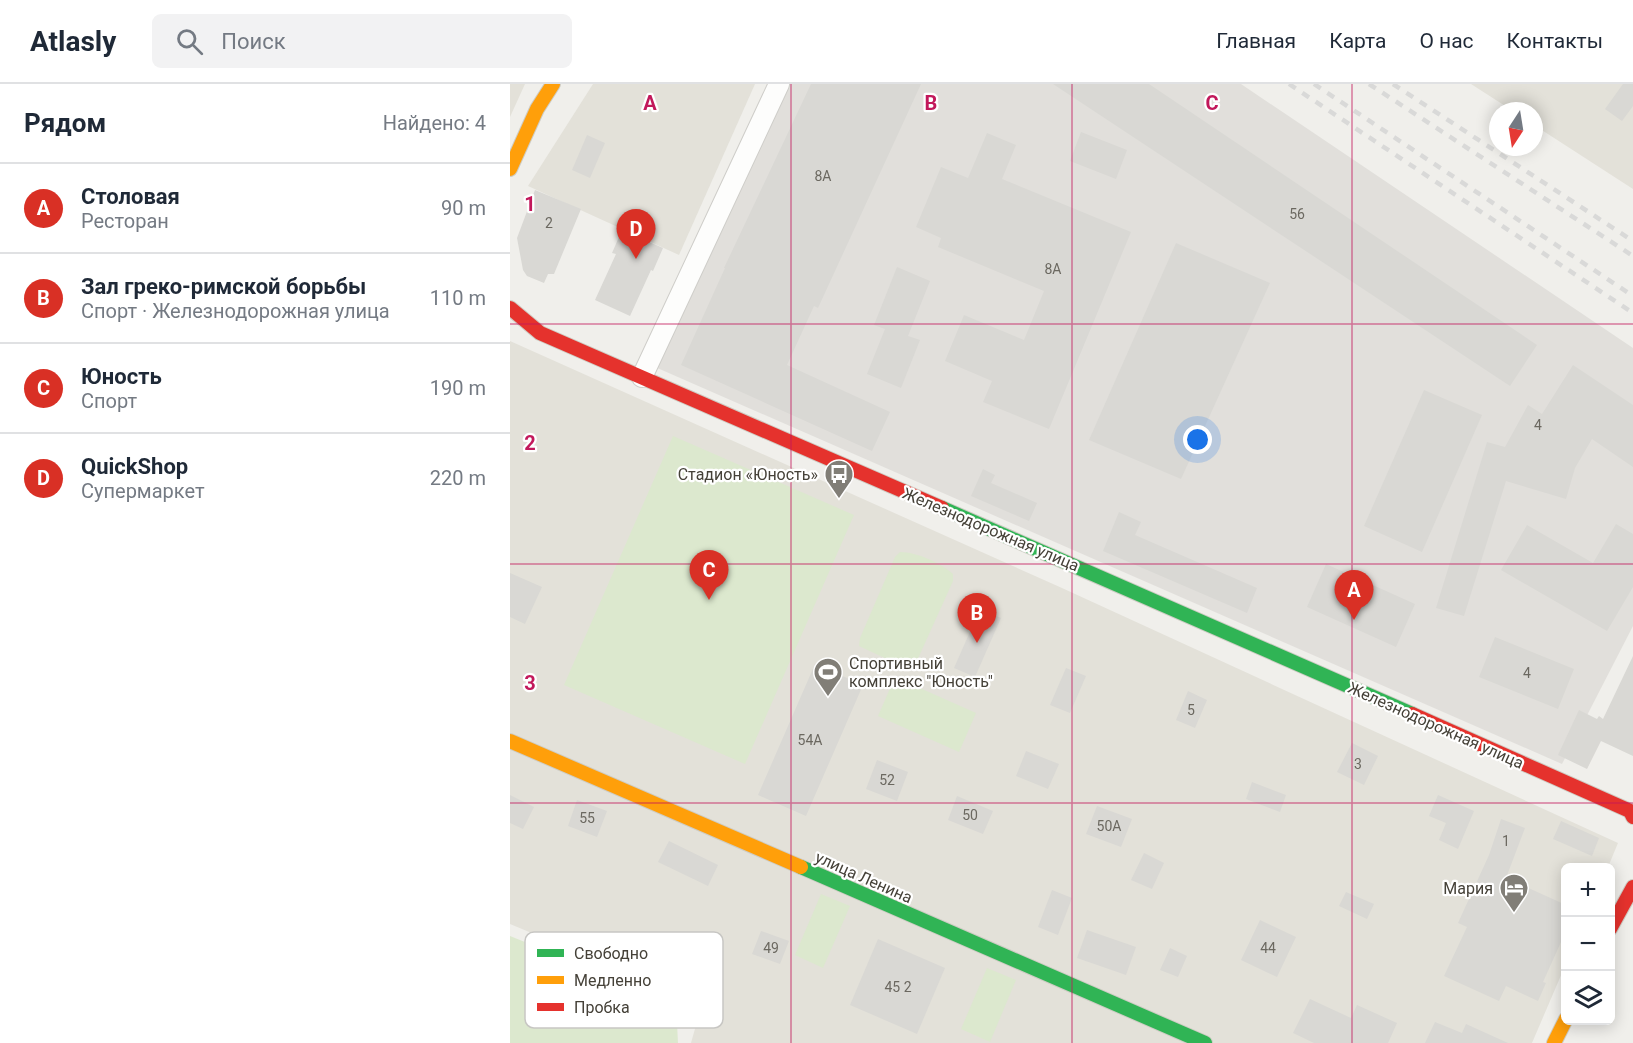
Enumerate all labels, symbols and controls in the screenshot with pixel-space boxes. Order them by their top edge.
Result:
search box [152,14,572,68]
text: Atlasly [30,25,116,58]
icon: search [173,25,206,58]
text: Поиск [221,29,286,54]
text: Главная [1216,29,1296,53]
text: Карта [1329,29,1386,53]
text: О нас [1419,29,1474,53]
text: Контакты [1507,29,1603,53]
text: A [643,91,657,115]
text: B [925,91,937,115]
text: C [1205,91,1219,115]
north arrow [1489,102,1543,156]
text: Рядом [24,108,106,138]
text: Найдено: 4 [383,111,486,135]
house number: 8А [814,168,832,184]
text: Столовая [81,184,180,209]
text: 1 [524,192,536,216]
text: A [37,196,50,220]
text: 90 m [441,196,486,220]
house number: 56 [1289,206,1305,222]
text: Ресторан [81,209,169,233]
pin: D [616,210,656,259]
house number: 2 [545,215,553,231]
house number: 8А [1044,261,1062,277]
text: Зал греко-римской борьбы [81,274,366,299]
text: B [37,286,50,310]
text: 110 m [430,286,486,310]
text: Спорт · Железнодорожная улица [81,299,390,323]
text: Юность [81,364,162,389]
text: C [37,376,50,400]
text: 190 m [430,376,486,400]
text: Спорт [81,389,137,413]
house number: 4 [1534,417,1542,433]
your location [1183,425,1212,454]
text: 2 [524,431,536,455]
text: QuickShop [81,454,188,479]
bus stop icon: Стадион «Юность» [823,458,855,500]
place label: Стадион «Юность» [678,465,818,484]
text: D [37,466,50,490]
text: 220 m [430,466,486,490]
text: Супермаркет [81,479,205,503]
street label: Железнодорожная улица [900,484,1082,575]
pin: C [690,550,728,600]
pin: A [1334,570,1374,620]
pin: B [958,594,996,643]
place label: Спортивный комплекс "Юность" [849,654,993,691]
sports icon: Спортивный комплекс "Юность" [812,656,844,698]
house number: 4 [1523,665,1531,681]
text: 3 [524,671,536,695]
street label: Железнодорожная улица [1345,678,1526,773]
house number: 5 [1187,702,1195,718]
house number: 54А [798,732,822,748]
house number: 3 [1354,756,1362,772]
house number: 52 [879,772,895,788]
house number: 50 [962,807,978,823]
house number: 55 [579,810,595,826]
house number: 50А [1097,818,1121,834]
house number: 1 [1502,833,1510,849]
street label: улица Ленина [812,848,915,907]
map controls [1561,863,1615,1025]
button: + [1561,863,1615,917]
hotel icon: Мария [1498,872,1530,914]
place label: Мария [1443,879,1493,898]
button: − [1561,917,1615,971]
legend [525,932,723,1028]
house number: 49 [763,940,779,956]
house number: 44 [1260,940,1276,956]
text: Свободно [574,944,648,963]
text: Медленно [574,971,651,990]
button: layers [1561,971,1615,1025]
house number: 45 2 [884,979,912,995]
text: Пробка [574,998,630,1017]

